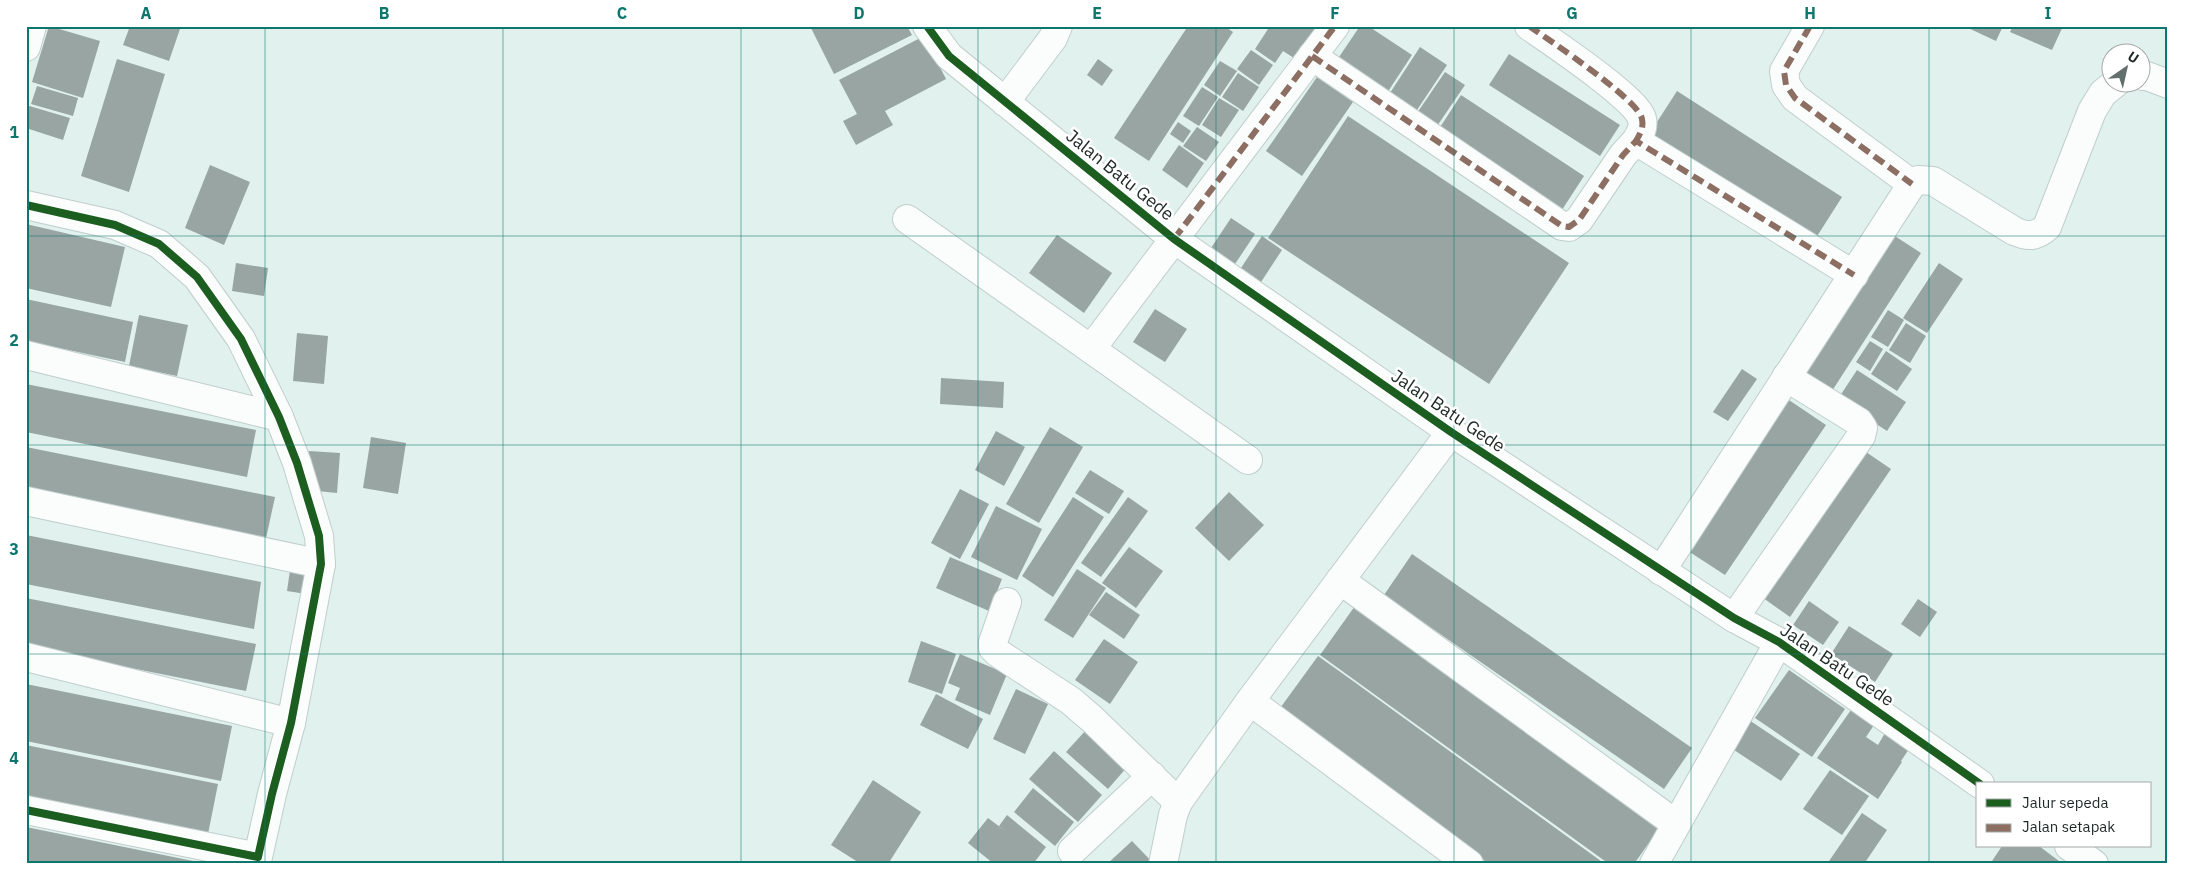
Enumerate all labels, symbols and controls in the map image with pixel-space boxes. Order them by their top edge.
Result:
text: A [141,3,152,23]
text: B [379,3,390,23]
text: C [617,3,627,23]
text: D [853,3,865,23]
text: E [1092,3,1102,23]
text: F [1330,3,1340,23]
text: G [1566,3,1578,23]
text: H [1804,3,1816,23]
text: I [2045,3,2052,23]
north arrow [2102,42,2152,92]
text: U [2124,47,2142,67]
text: 1 [9,122,19,142]
street label: Jalan Batu Gede [1062,124,1179,225]
text: 2 [9,330,19,350]
street label: Jalan Batu Gede [1387,364,1510,457]
text: 3 [9,539,19,559]
street label: Jalan Batu Gede [1776,618,1899,711]
text: 4 [9,748,19,768]
legend [1976,782,2152,848]
text: Jalur sepeda [2022,793,2109,812]
text: Jalan setapak [2022,817,2115,836]

